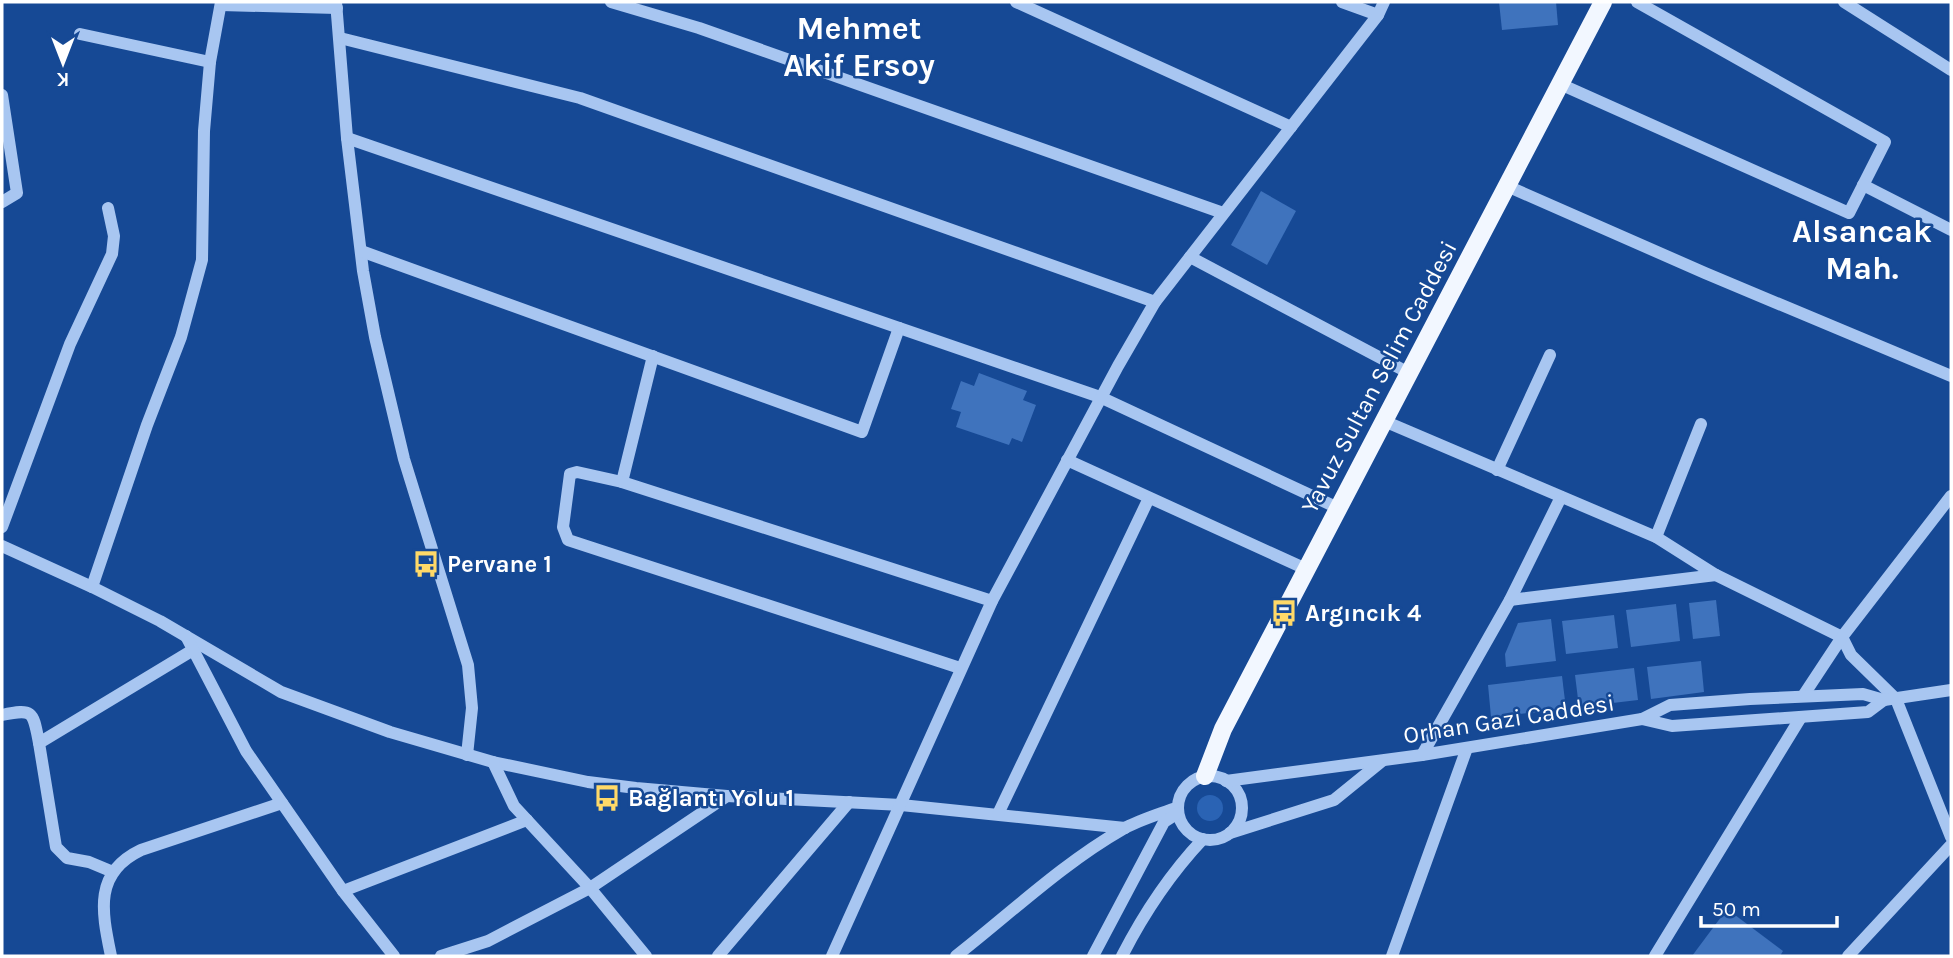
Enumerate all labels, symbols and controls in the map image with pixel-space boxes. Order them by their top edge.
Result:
district label: Mehmet Akif Ersoy [783,10,935,84]
north arrow [28,28,98,98]
text: K [56,68,69,90]
district label: Alsancak Mah. [1792,213,1932,287]
street label: Yavuz Sultan Selim Caddesi [1295,236,1463,518]
bus stop icon: Pervane 1 [411,549,441,579]
place label: Pervane 1 [447,550,552,578]
bus stop icon: Argıncık 4 [1269,598,1299,628]
place label: Argıncık 4 [1305,599,1421,627]
street label: Orhan Gazi Caddesi [1401,688,1617,750]
bus stop icon: Bağlantı Yolu 1 [592,783,622,813]
place label: Bağlantı Yolu 1 [628,784,794,812]
scale bar [1701,884,1838,928]
text: 50 m [1712,897,1761,921]

